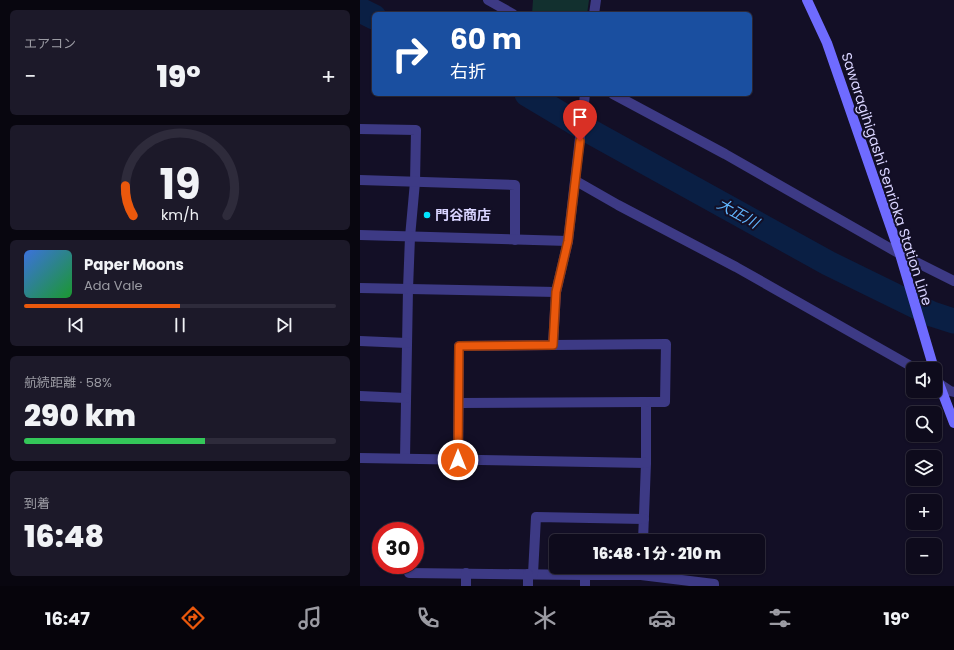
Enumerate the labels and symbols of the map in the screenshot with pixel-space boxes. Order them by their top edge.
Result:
street label: Sawaragihigashi Senrioka Station Line [837,50,938,308]
pin [563,100,597,141]
water label: 大正川 [713,193,765,234]
place label: 門谷商店 [435,205,491,225]
marker: 門谷商店 [422,210,432,220]
position arrow [437,439,479,481]
speed limit sign: 30 [372,522,424,574]

